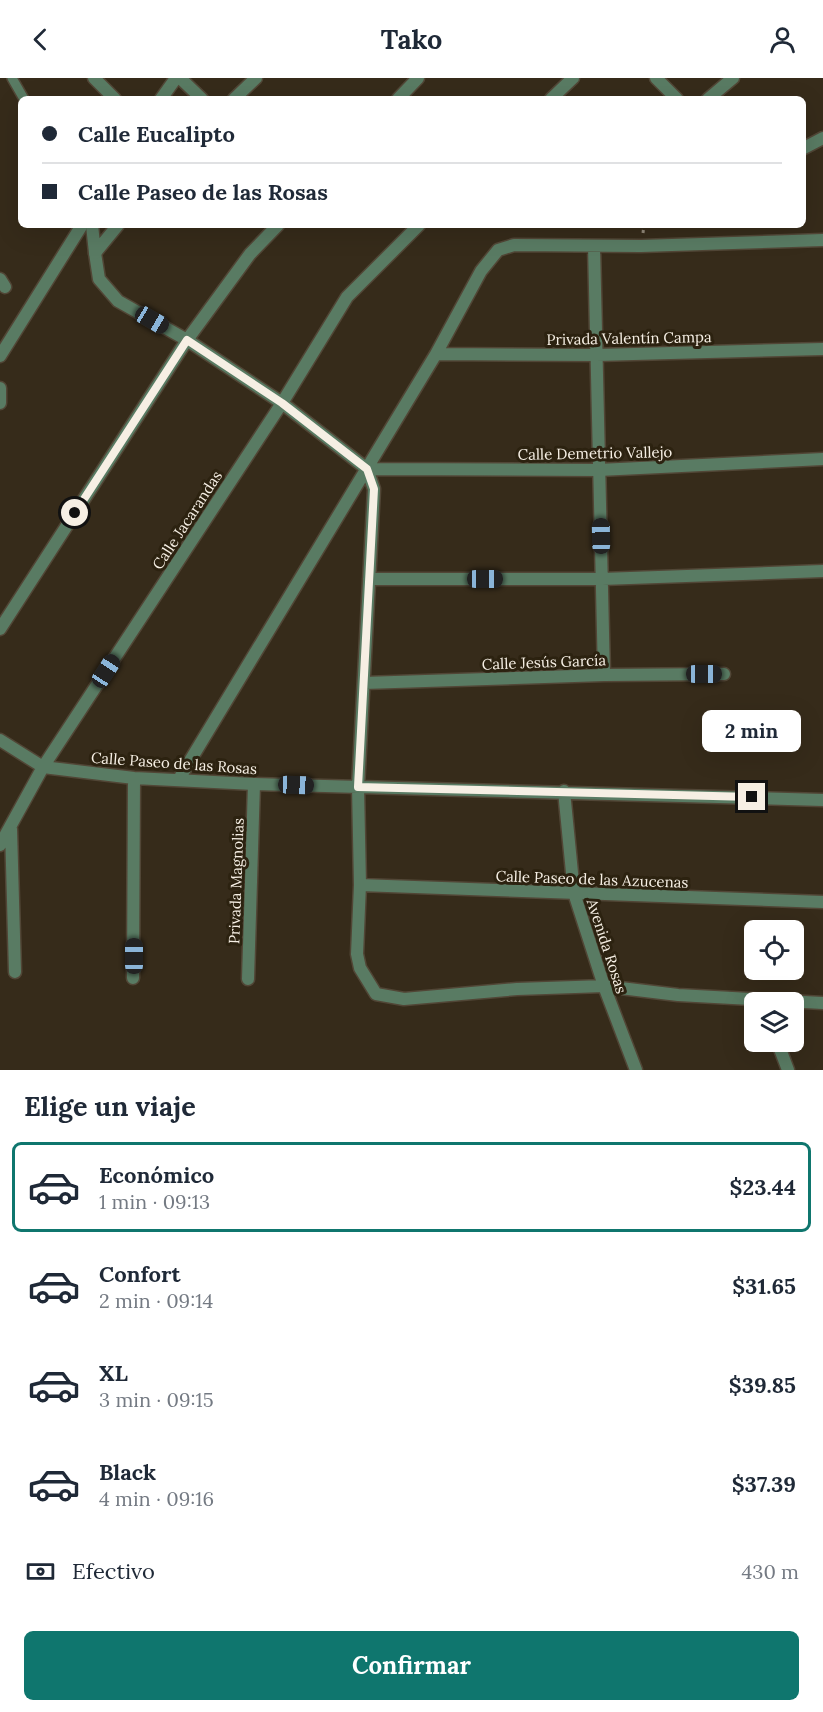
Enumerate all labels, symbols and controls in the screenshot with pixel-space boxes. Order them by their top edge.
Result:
text: Tako [381,22,442,56]
icon: back [24,23,57,56]
icon: person [766,23,799,56]
text: Calle Eucalipto [78,120,235,148]
text: Calle Paseo de las Rosas [78,178,328,206]
car [132,303,172,337]
street label: Privada Valentín Campa [546,327,712,349]
street label: Calle Demetrio Vallejo [518,442,673,464]
street label: Calle Jacarandas [148,467,226,573]
route start [61,499,88,526]
car [592,518,610,554]
car [467,570,503,588]
street label: Calle Jesús García [482,650,607,674]
car [89,651,123,691]
car [686,665,722,683]
callout: 2 min [702,710,801,752]
text: 2 min [725,718,778,743]
street label: Calle Paseo de las Rosas [90,748,258,778]
car [278,775,314,795]
route end [738,783,765,810]
street label: Privada Magnolias [224,818,248,944]
street label: Calle Paseo de las Azucenas [495,866,689,892]
street label: Avenida Rosas [582,895,631,996]
map controls [744,920,804,1052]
button: locate [744,920,804,980]
car [125,938,143,974]
button: layers [744,992,804,1052]
text: Elige un viaje [24,1089,196,1123]
icon: car [27,1160,81,1214]
text: Económico [99,1161,214,1189]
text: $23.44 [730,1173,796,1201]
text: 1 min · 09:13 [99,1189,210,1214]
icon: car [27,1259,81,1313]
text: Confort [99,1260,181,1288]
text: $31.65 [732,1272,796,1300]
text: 2 min · 09:14 [99,1288,213,1313]
icon: car [27,1358,81,1412]
text: XL [99,1359,128,1387]
text: $39.85 [729,1371,796,1399]
text: 3 min · 09:15 [99,1387,214,1412]
icon: car [27,1457,81,1511]
text: Black [99,1458,156,1486]
text: $37.39 [732,1470,796,1498]
text: 4 min · 09:16 [99,1486,214,1511]
icon: cash [24,1555,57,1588]
text: Efectivo [72,1557,155,1585]
text: 430 m [741,1559,799,1584]
button: Confirmar [24,1631,799,1700]

